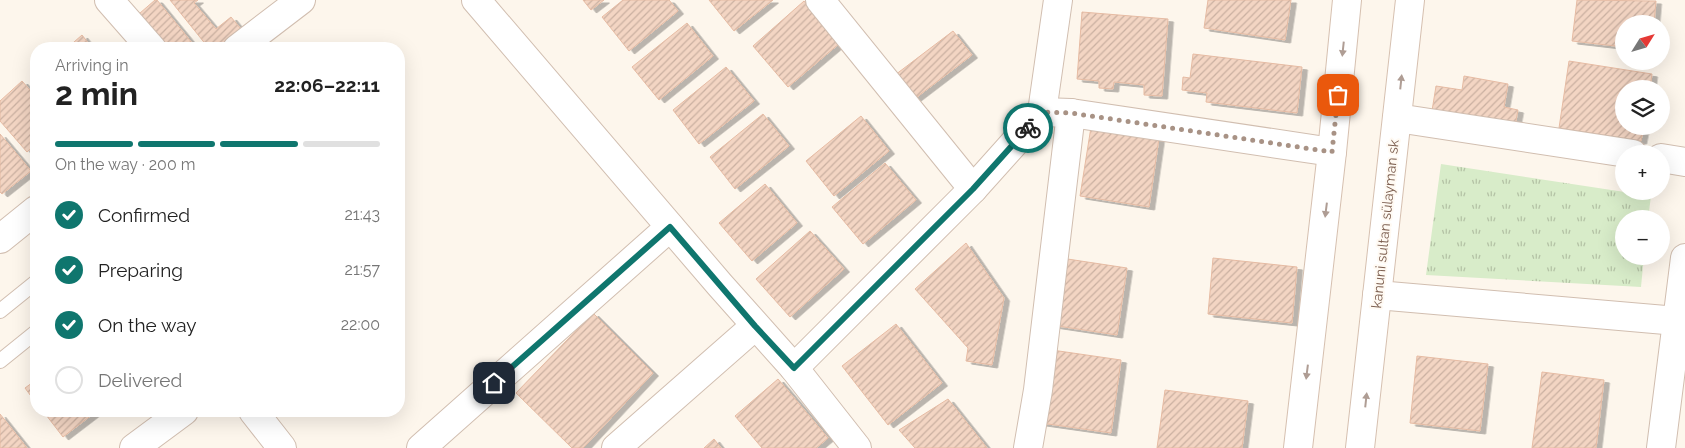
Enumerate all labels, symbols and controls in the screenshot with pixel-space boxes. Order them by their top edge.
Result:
north arrow [1615,15,1670,70]
map controls [1615,15,1670,265]
one-way arrow [1338,41,1346,57]
text: Arriving in [55,56,129,75]
one-way arrow [1397,73,1405,89]
text: 22:06–22:11 [274,74,380,96]
pin [1317,74,1359,116]
text: 2 min [55,75,138,112]
button: layers [1615,80,1670,135]
icon: bag [1324,81,1352,109]
courier [1003,103,1053,153]
icon: bike [1014,114,1042,142]
street label: kanuni sultan sülayman sk [1368,138,1402,309]
button: + [1615,145,1670,200]
text: On the way · 200 m [55,155,195,174]
icon: check [55,201,83,229]
one-way arrow [1322,202,1330,218]
text: Confirmed [98,204,190,226]
text: 21:43 [345,205,380,224]
button: − [1615,210,1670,265]
icon: check [55,256,83,284]
text: Preparing [98,259,183,281]
text: 21:57 [345,260,380,279]
icon: check [55,311,83,339]
text: On the way [98,314,197,336]
text: 22:00 [341,315,380,334]
pin [473,362,515,404]
one-way arrow [1303,364,1311,380]
text: Delivered [98,369,182,391]
icon: home [480,369,508,397]
one-way arrow [1362,391,1370,407]

